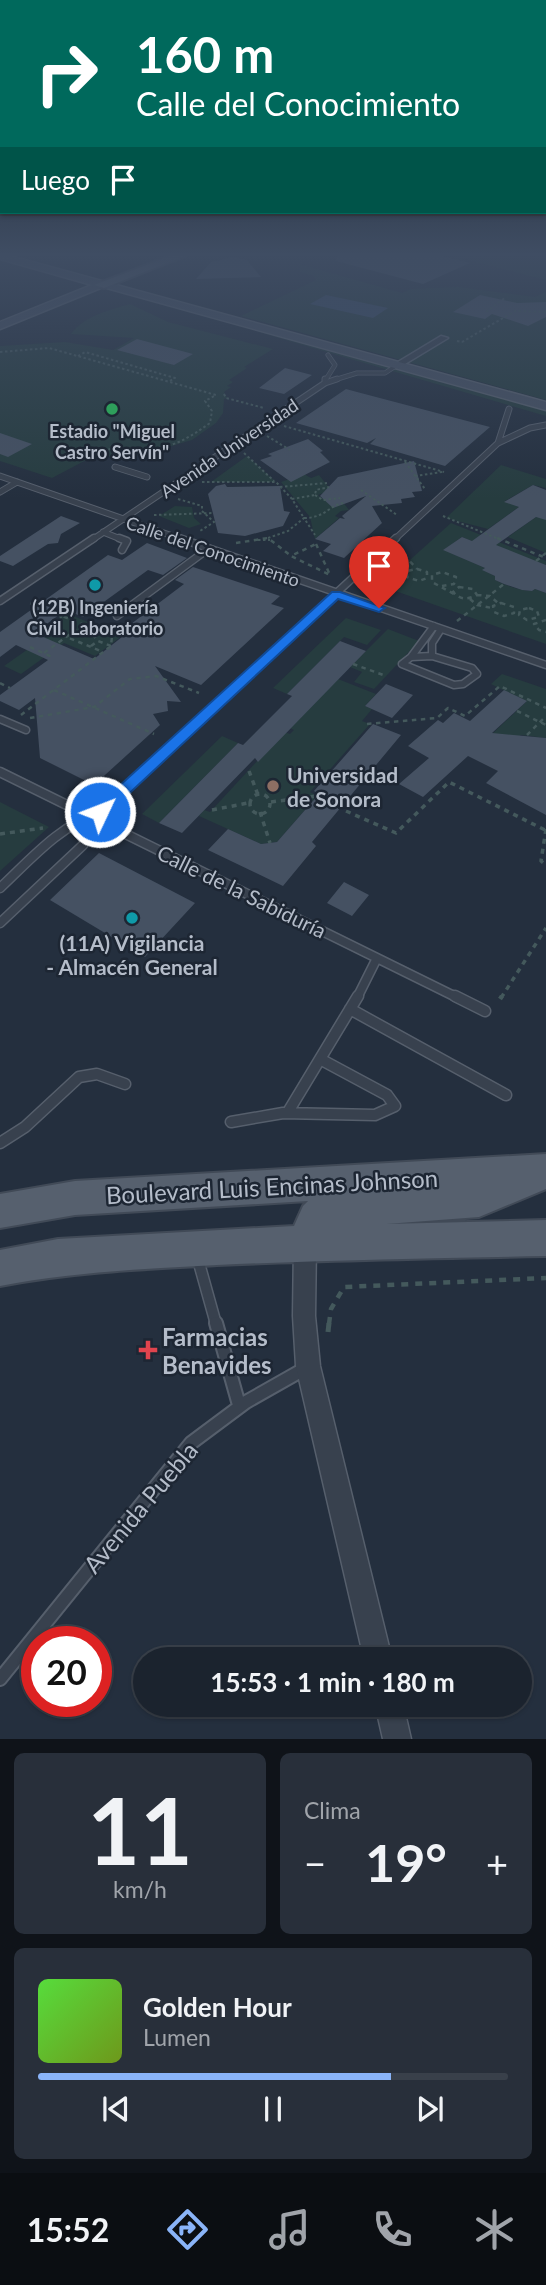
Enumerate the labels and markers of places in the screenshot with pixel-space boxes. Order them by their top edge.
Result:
marker: Estadio "Miguel Castro Servín" [104,401,120,417]
place label: Estadio "Miguel Castro Servín" [49,420,175,463]
pin [349,536,409,608]
marker: (12B) Ingeniería Civil. Laboratorio [87,577,103,593]
place label: (12B) Ingeniería Civil. Laboratorio [27,596,163,639]
place label: Universidad de Sonora [287,762,398,811]
marker: Universidad de Sonora [265,778,281,794]
marker: (11A) Vigilancia - Almacén General [124,910,140,926]
place label: (11A) Vigilancia - Almacén General [46,930,218,979]
place label: Farmacias Benavides [162,1322,272,1379]
marker: Farmacias Benavides [140,1342,156,1358]

